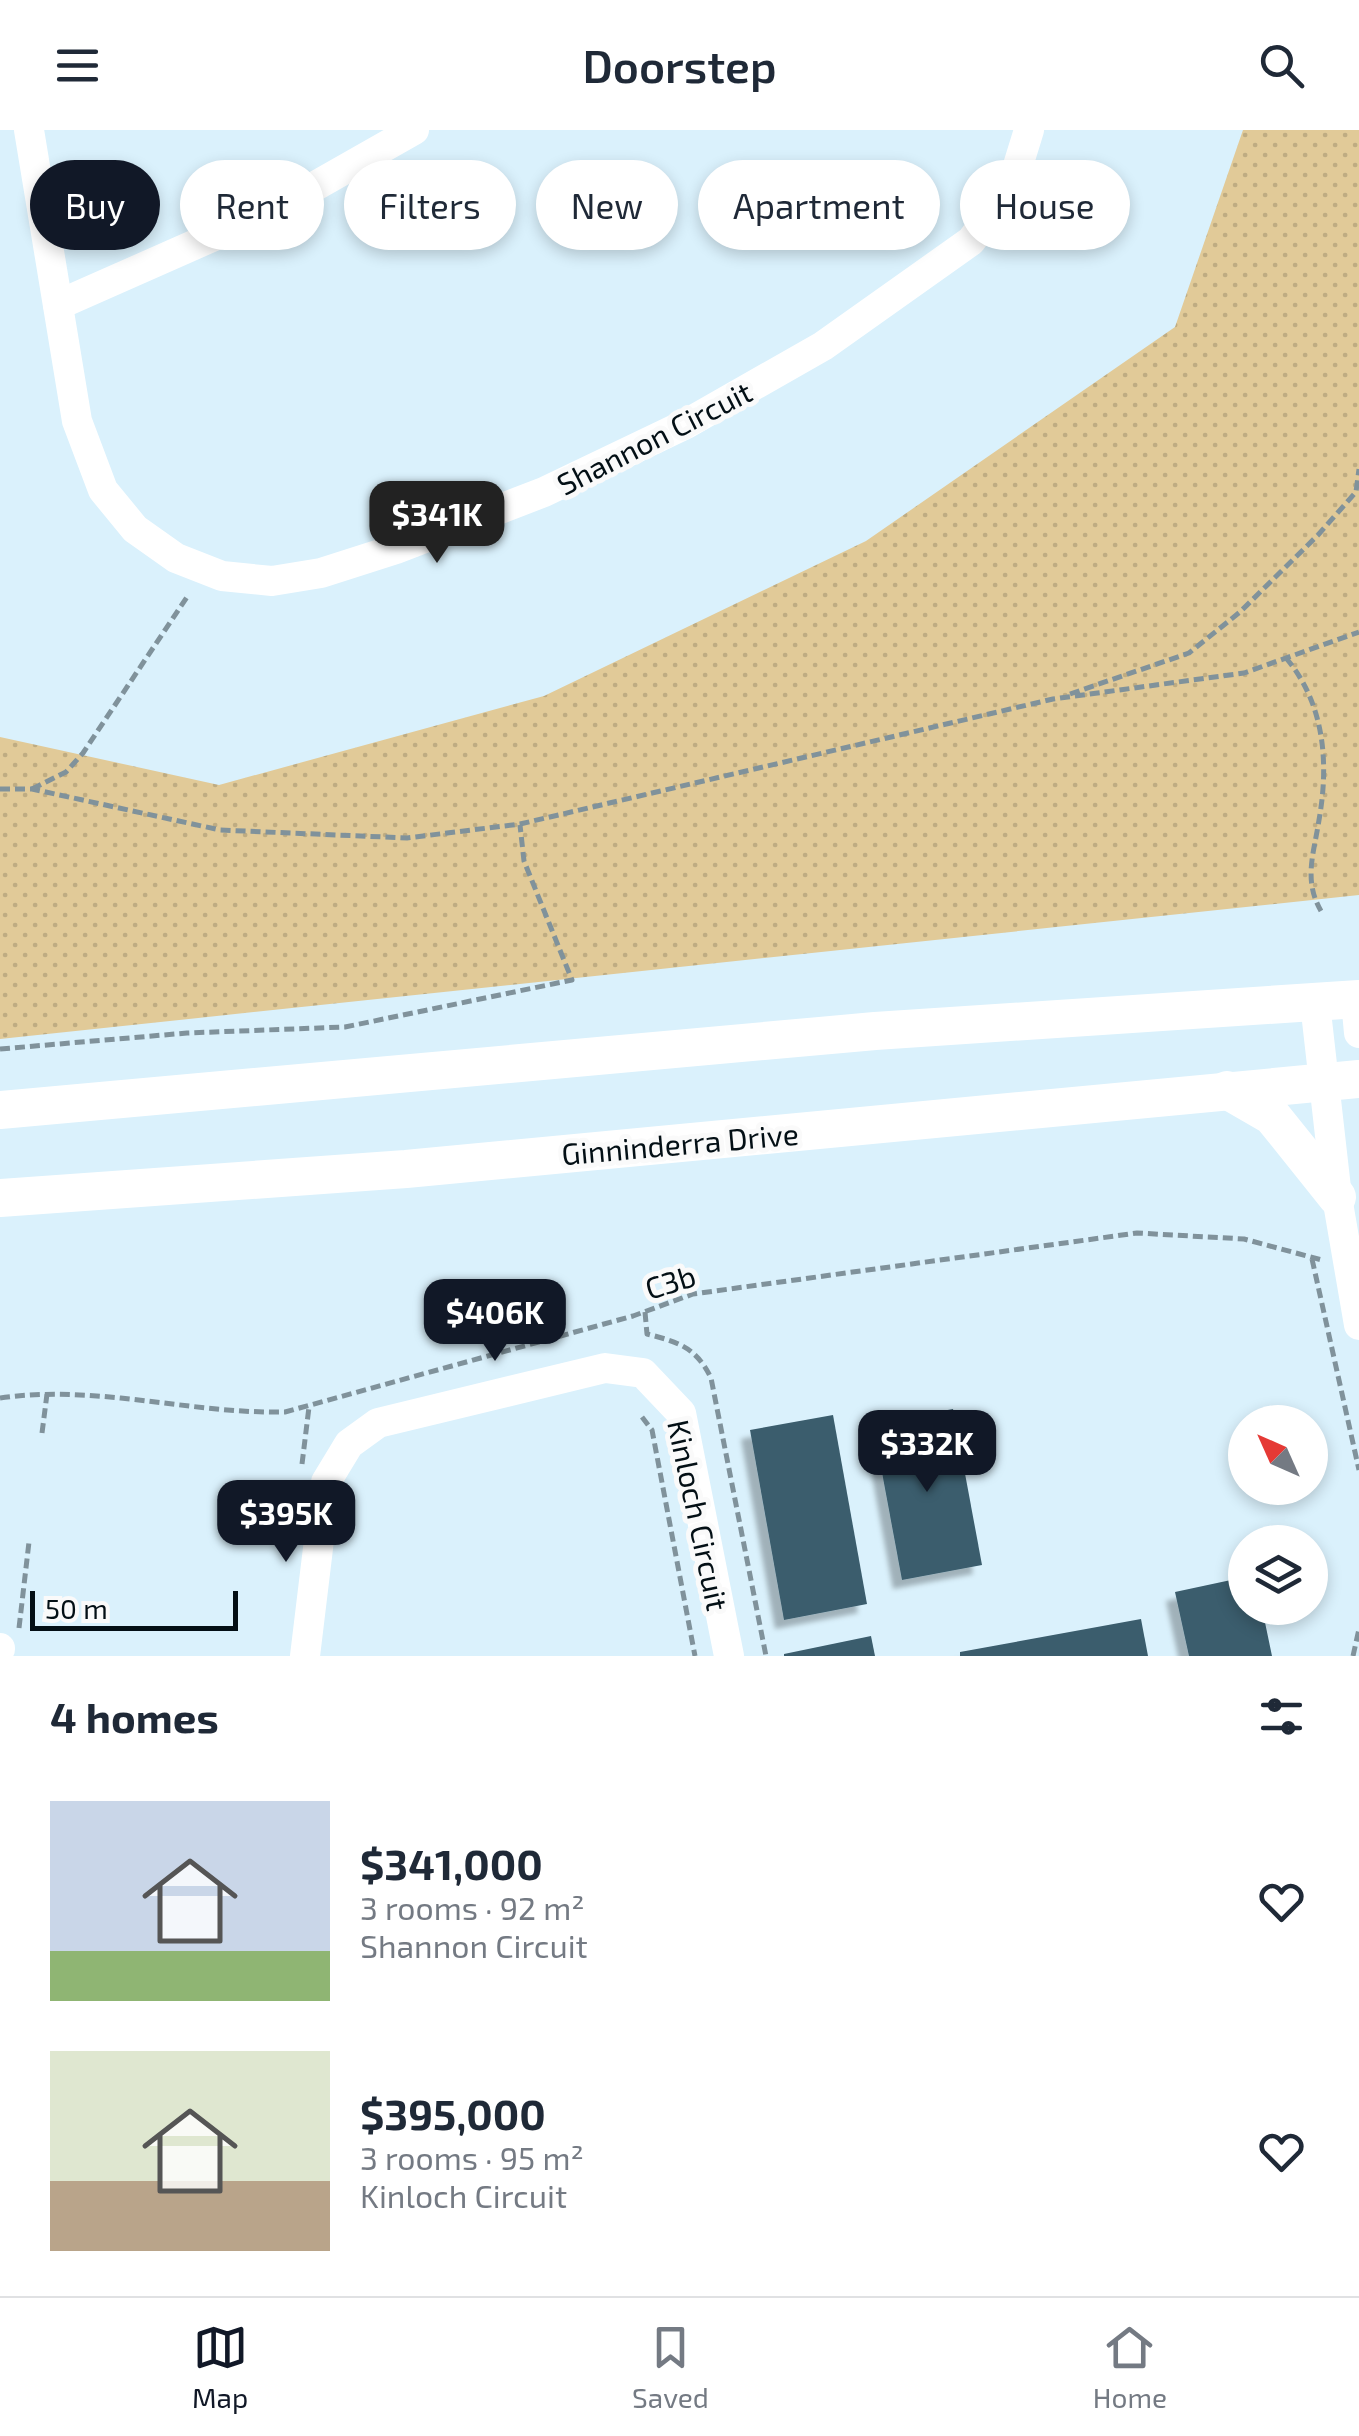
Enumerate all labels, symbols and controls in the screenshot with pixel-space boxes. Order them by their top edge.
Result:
icon: menu [50,38,105,93]
text: Doorstep [582,38,777,92]
icon: search [1254,38,1309,93]
chip: Buy [30,160,160,250]
chip: Rent [180,160,324,250]
chip: Filters [344,160,516,250]
chip: New [536,160,678,250]
chip: Apartment [698,160,940,250]
chip: House [960,160,1130,250]
street label: Shannon Circuit [551,372,757,502]
pin: $341K [367,481,507,566]
text: $341K [391,494,483,532]
street label: Ginninderra Drive [560,1115,800,1171]
street label: C3b [640,1256,700,1306]
pin: $406K [425,1279,565,1364]
text: $406K [446,1292,544,1330]
north arrow [1228,1405,1328,1505]
map controls [1228,1405,1328,1625]
pin: $332K [857,1410,997,1495]
street label: Kinloch Circuit [661,1416,737,1614]
text: $332K [880,1423,974,1461]
pin: $395K [216,1480,356,1565]
text: $395K [239,1493,333,1531]
button: layers [1228,1525,1328,1625]
scale bar [30,1586,238,1630]
text: 50 m [45,1591,108,1625]
icon: filters [1254,1689,1309,1744]
text: 4 homes [50,1691,219,1741]
text: $341,000 [360,1838,543,1888]
icon: home [130,1841,250,1961]
icon: heart [1254,1874,1309,1929]
text: 3 rooms · 92 m² [360,1888,585,1926]
text: Shannon Circuit [360,1926,588,1964]
text: $395,000 [360,2088,546,2138]
icon: home [130,2091,250,2211]
icon: heart [1254,2124,1309,2179]
text: 3 rooms · 95 m² [360,2138,584,2176]
text: Kinloch Circuit [360,2176,567,2214]
tab: Map [192,2320,248,2414]
tab: Saved [632,2320,709,2414]
tab: Home [1093,2320,1167,2414]

